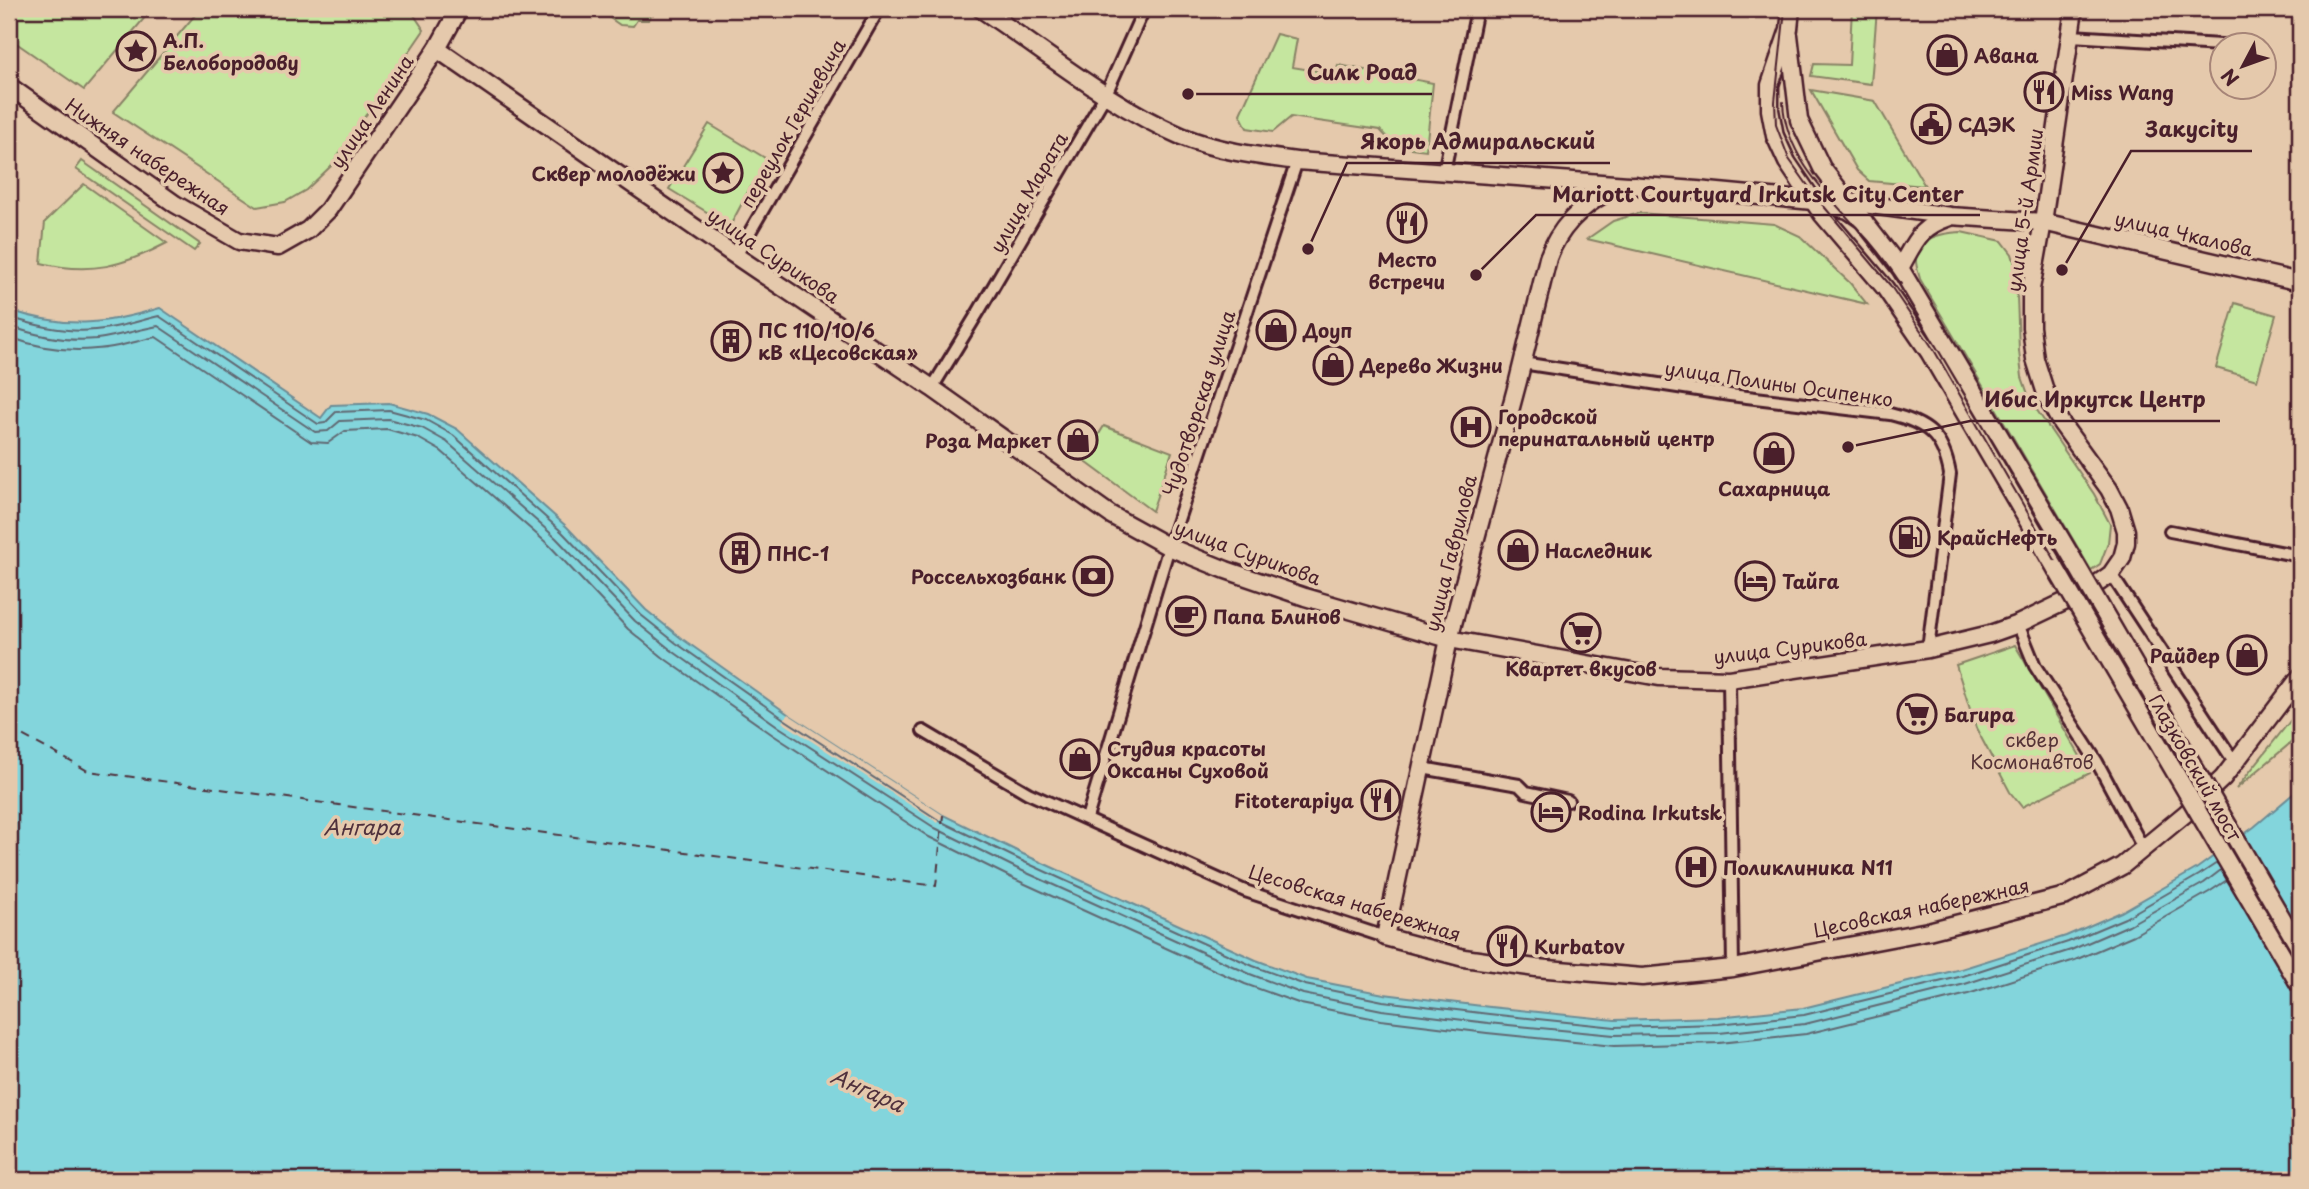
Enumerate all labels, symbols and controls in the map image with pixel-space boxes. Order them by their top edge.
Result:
place label: А.П. Белобородову [163,26,299,76]
place icon: А.П. Белобородову [115,30,157,72]
north arrow [2208,32,2278,102]
street label: переулок Гершевича [732,33,852,213]
shop icon: Авана [1926,34,1968,76]
place label: Авана [1974,41,2039,69]
street label: улица Ленина [323,48,419,173]
callout: Силк Роад [1292,52,1432,94]
text: Силк Роад [1307,55,1418,87]
text: N [2214,63,2245,93]
restaurant icon: Miss Wang [2023,71,2065,113]
place label: Miss Wang [2071,78,2174,106]
street label: Нижняя набережная [60,90,236,222]
public building icon: СДЭК [1910,103,1952,145]
callout: Закуcity [2131,109,2252,151]
place label: СДЭК [1958,110,2015,138]
text: Закуcity [2145,112,2238,144]
callout: Якорь Адмиральский [1347,121,1610,163]
text: Якорь Адмиральский [1360,124,1596,156]
street label: улица Марата [982,126,1074,257]
street label: улица 5-й Армии [1999,126,2049,294]
place icon: Сквер молодёжи [702,152,744,194]
place label: Сквер молодёжи [532,159,696,187]
callout: Mariott Courtyard Irkutsk City Center [1536,173,1980,215]
text: Mariott Courtyard Irkutsk City Center [1552,177,1964,209]
street label: улица Сурикова [702,200,846,310]
restaurant icon: Место встречи [1386,202,1428,244]
street label: улица Чкалова [2112,204,2256,263]
place label: Место встречи [1369,245,1445,295]
street label: Чудотворская улица [1155,306,1241,500]
shop icon: Доуп [1255,309,1297,351]
place label: ПС 110/10/6 кВ «Цесовская» [758,316,918,366]
place label: Доуп [1302,316,1353,344]
building icon: ПС 110/10/6 кВ «Цесовская» [710,320,752,362]
shop icon: Дерево Жизни [1312,344,1354,386]
place label: Дерево Жизни [1359,351,1503,379]
street label: улица Полины Осипенко [1663,353,1895,413]
callout: Ибис Иркутск Центр [1970,379,2220,421]
text: Ибис Иркутск Центр [1984,382,2206,414]
place label: Городской перинатальный центр [1498,402,1715,452]
hospital icon: Городской перинатальный центр [1450,406,1492,448]
shop icon: Роза Маркет [1057,419,1099,461]
place label: Роза Маркет [925,426,1052,454]
shop icon: Сахарница [1753,432,1795,474]
street label: улица Гаврилова [1417,472,1483,634]
place label: Сахарница [1718,474,1830,502]
street label: улица Сурикова [1171,513,1325,592]
fuel station icon: КрайсНефть [1889,516,1931,558]
place label: КрайсНефть [1937,523,2057,551]
shop icon: Наследник [1497,529,1539,571]
building icon: ПНС-1 [719,532,761,574]
place label: Наследник [1545,536,1653,564]
place label: ПНС-1 [767,539,829,567]
bank icon: Россельхозбанк [1072,555,1114,597]
hotel icon: Тайга [1734,560,1776,602]
place label: Россельхозбанк [911,562,1067,590]
place label: Тайга [1782,567,1839,595]
cafe icon: Папа Блинов [1165,595,1207,637]
place label: Папа Блинов [1213,602,1341,630]
supermarket icon: Квартет вкусов [1560,612,1602,654]
street label: улица Сурикова [1712,624,1868,670]
shop icon: Райдер [2226,634,2268,676]
place label: Райдер [2150,641,2220,669]
place label: Квартет вкусов [1505,654,1657,682]
street label: Глазковский мост [2143,688,2250,846]
supermarket icon: Багира [1896,693,1938,735]
place label: Багира [1944,700,2015,728]
park label: сквер Космонавтов [1970,725,2094,775]
place label: Студия красоты Оксаны Суховой [1107,734,1269,784]
shop icon: Студия красоты Оксаны Суховой [1059,738,1101,780]
restaurant icon: Fitoterapiya [1360,779,1402,821]
place label: Fitoterapiya [1234,786,1354,814]
hotel icon: Rodina Irkutsk [1530,791,1572,833]
place label: Rodina Irkutsk [1578,798,1723,826]
water label: Ангара [324,810,401,842]
hospital icon: Поликлиника N11 [1675,846,1717,888]
place label: Поликлиника N11 [1723,853,1893,881]
street label: Цесовская набережная [1245,856,1465,948]
street label: Цесовская набережная [1810,870,2032,944]
restaurant icon: Kurbatov [1486,925,1528,967]
place label: Kurbatov [1534,932,1625,960]
water label: Ангара [826,1059,910,1120]

